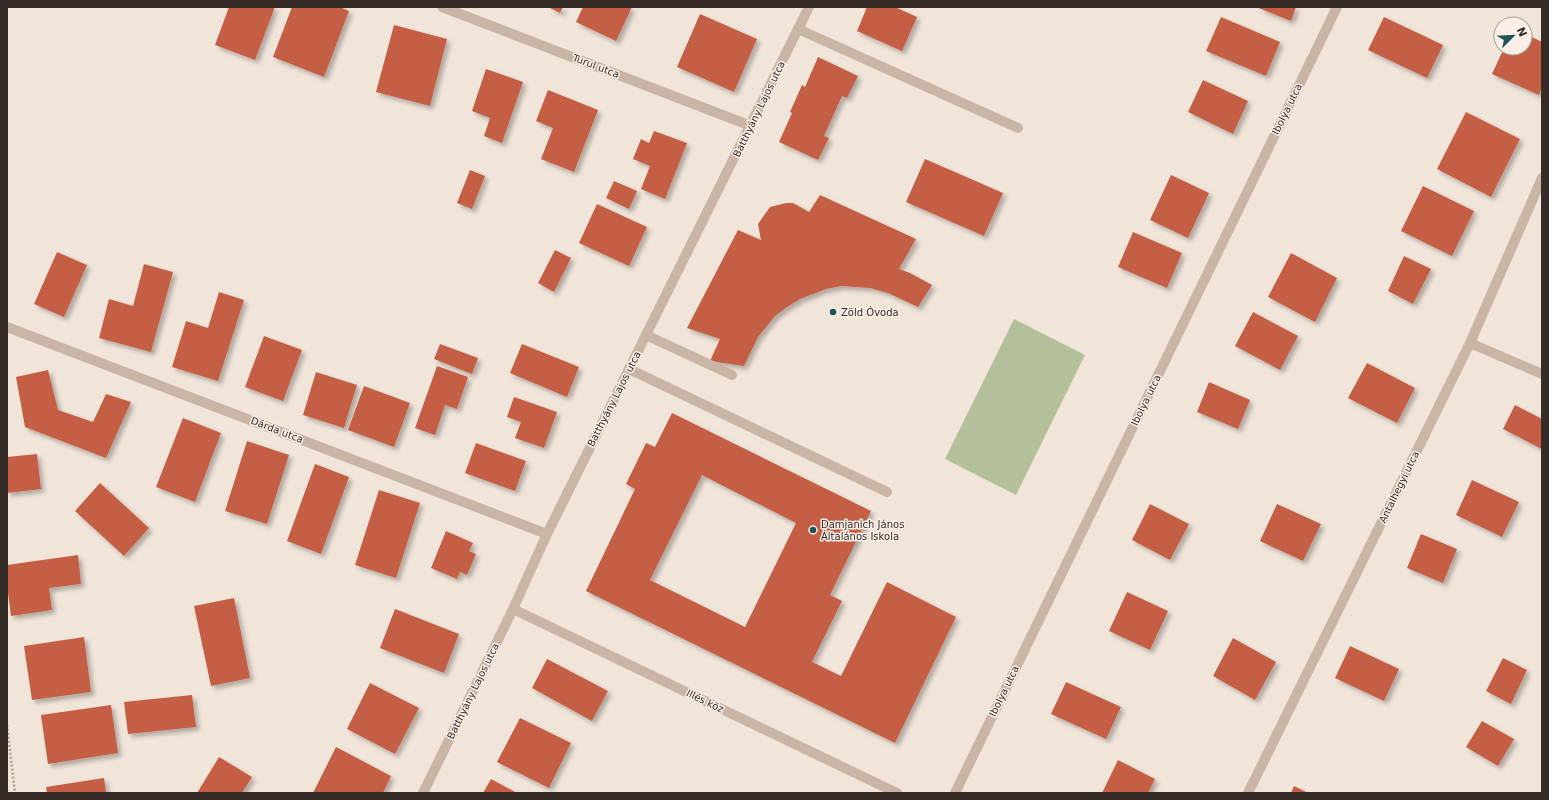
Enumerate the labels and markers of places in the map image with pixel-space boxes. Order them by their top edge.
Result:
place label: Zöld Óvoda [841,306,899,318]
marker: Zöld Óvoda [828,307,838,317]
place label: Damjanich János Általános Iskola [821,519,904,542]
marker: Damjanich János Általános Iskola [808,525,818,535]

